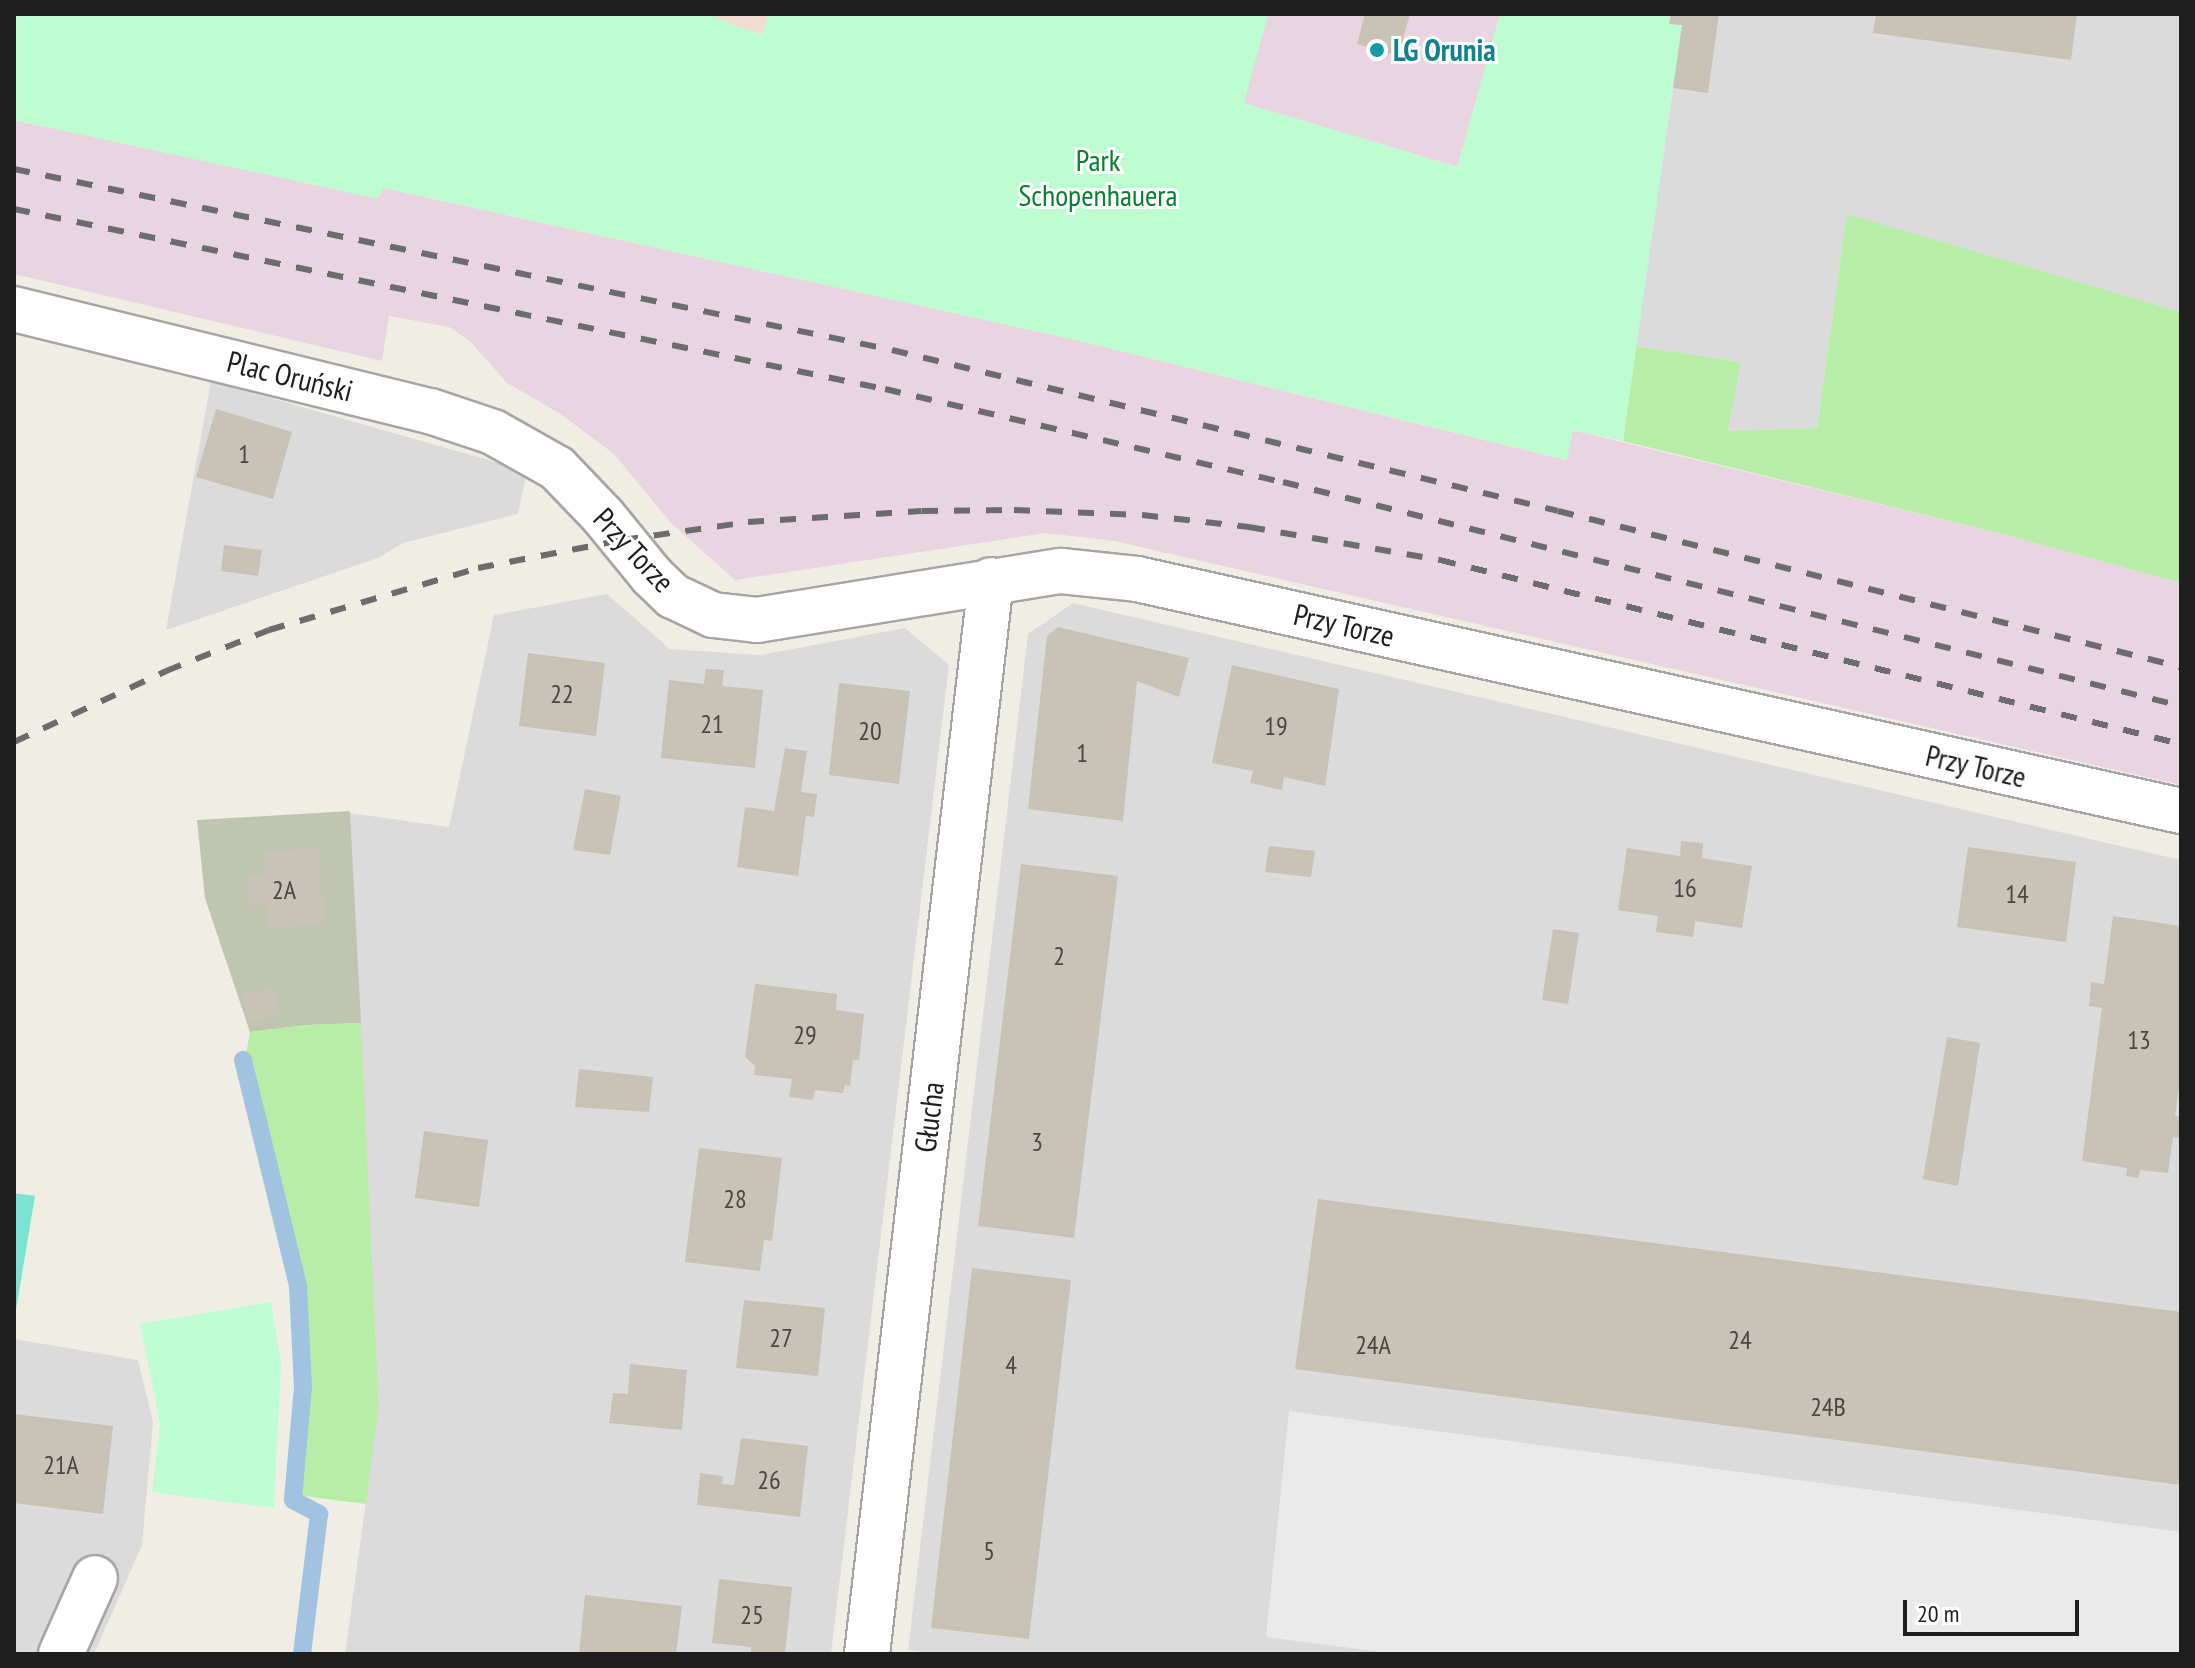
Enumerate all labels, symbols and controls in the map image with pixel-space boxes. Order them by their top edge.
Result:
place label: LG Orunia [1393,32,1496,68]
marker: LG Orunia [1368,41,1386,59]
park label: Park Schopenhauera [1018,142,1178,212]
street label: Plac Oruński [223,343,357,409]
house number: 1 [238,438,250,470]
street label: Przy Torze [586,500,682,600]
street label: Przy Torze [1290,596,1398,654]
house number: 22 [550,678,574,710]
house number: 21 [700,708,724,740]
house number: 19 [1264,710,1288,742]
house number: 20 [858,715,882,747]
house number: 1 [1076,737,1088,769]
street label: Przy Torze [1922,737,2030,795]
house number: 16 [1673,872,1697,904]
house number: 2A [272,874,296,906]
house number: 14 [2005,878,2029,910]
house number: 2 [1053,940,1065,972]
house number: 29 [793,1019,817,1051]
house number: 13 [2127,1024,2151,1056]
street label: Głucha [907,1080,951,1154]
house number: 3 [1031,1126,1043,1158]
house number: 28 [723,1183,747,1215]
house number: 27 [769,1322,793,1354]
house number: 24 [1728,1324,1752,1356]
house number: 24A [1355,1329,1391,1361]
house number: 4 [1005,1349,1017,1381]
house number: 24B [1810,1391,1846,1423]
house number: 21A [43,1449,79,1481]
house number: 26 [757,1464,781,1496]
house number: 5 [983,1535,995,1567]
scale bar [1907,1584,2083,1634]
text: 20 m [1917,1598,1959,1629]
house number: 25 [740,1599,764,1631]

